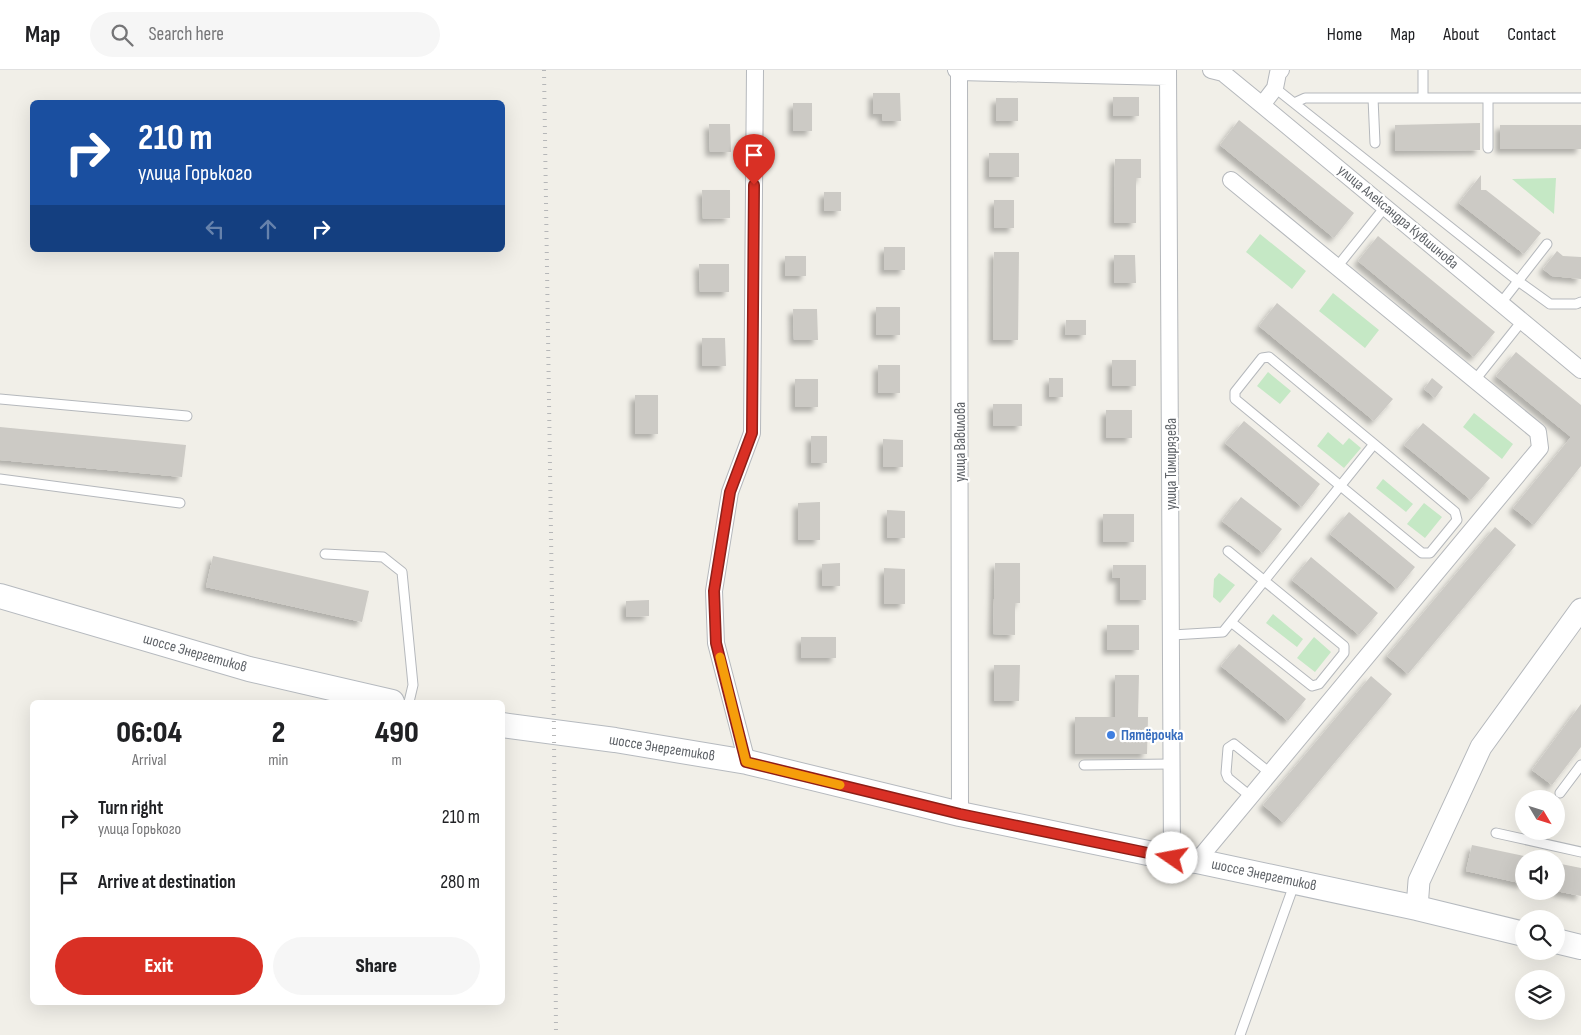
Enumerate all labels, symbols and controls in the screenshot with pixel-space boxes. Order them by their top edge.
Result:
search box [90,12,440,57]
text: Map [25,20,60,49]
icon: search [108,21,136,49]
text: Search here [148,23,224,46]
text: Home [1327,24,1362,45]
text: Map [1390,24,1415,45]
text: About [1443,24,1479,45]
text: Contact [1507,24,1556,45]
text: 210 m [138,117,212,160]
icon: right [55,120,120,185]
pin [733,134,775,185]
icon: arrive [740,141,768,169]
text: улица Горького [138,160,252,187]
street label: улица Александра Кувшинова [1334,161,1463,273]
icon: left [201,215,229,243]
icon: ahead [254,215,282,243]
icon: right [307,215,335,243]
street label: улица Вавилова [951,402,970,482]
street label: улица Тимирязева [1162,418,1181,510]
street label: шоссе Энергетиков [141,629,249,677]
text: 06:04 [116,715,182,751]
text: 2 [272,715,285,751]
text: 490 [375,715,419,751]
place label: Пятёрочка [1121,726,1183,745]
marker: Пятёрочка [1105,729,1117,741]
street label: шоссе Энергетиков [608,730,716,766]
text: Arrival [132,751,166,770]
text: min [268,751,288,770]
text: m [392,751,402,770]
north arrow [1515,790,1565,840]
map controls [1515,790,1565,1020]
text: Turn right [98,797,163,820]
icon: right [55,804,83,832]
text: 210 m [442,806,480,829]
text: улица Горького [98,820,181,839]
position arrow [1145,831,1197,883]
button: sound [1515,850,1565,900]
street label: шоссе Энергетиков [1210,855,1318,895]
icon: arrive [55,869,83,897]
text: Arrive at destination [98,871,236,894]
text: 280 m [440,871,480,894]
button: search [1515,910,1565,960]
button: Exit [55,937,263,995]
button: Share [273,937,480,995]
button: layers [1515,970,1565,1020]

